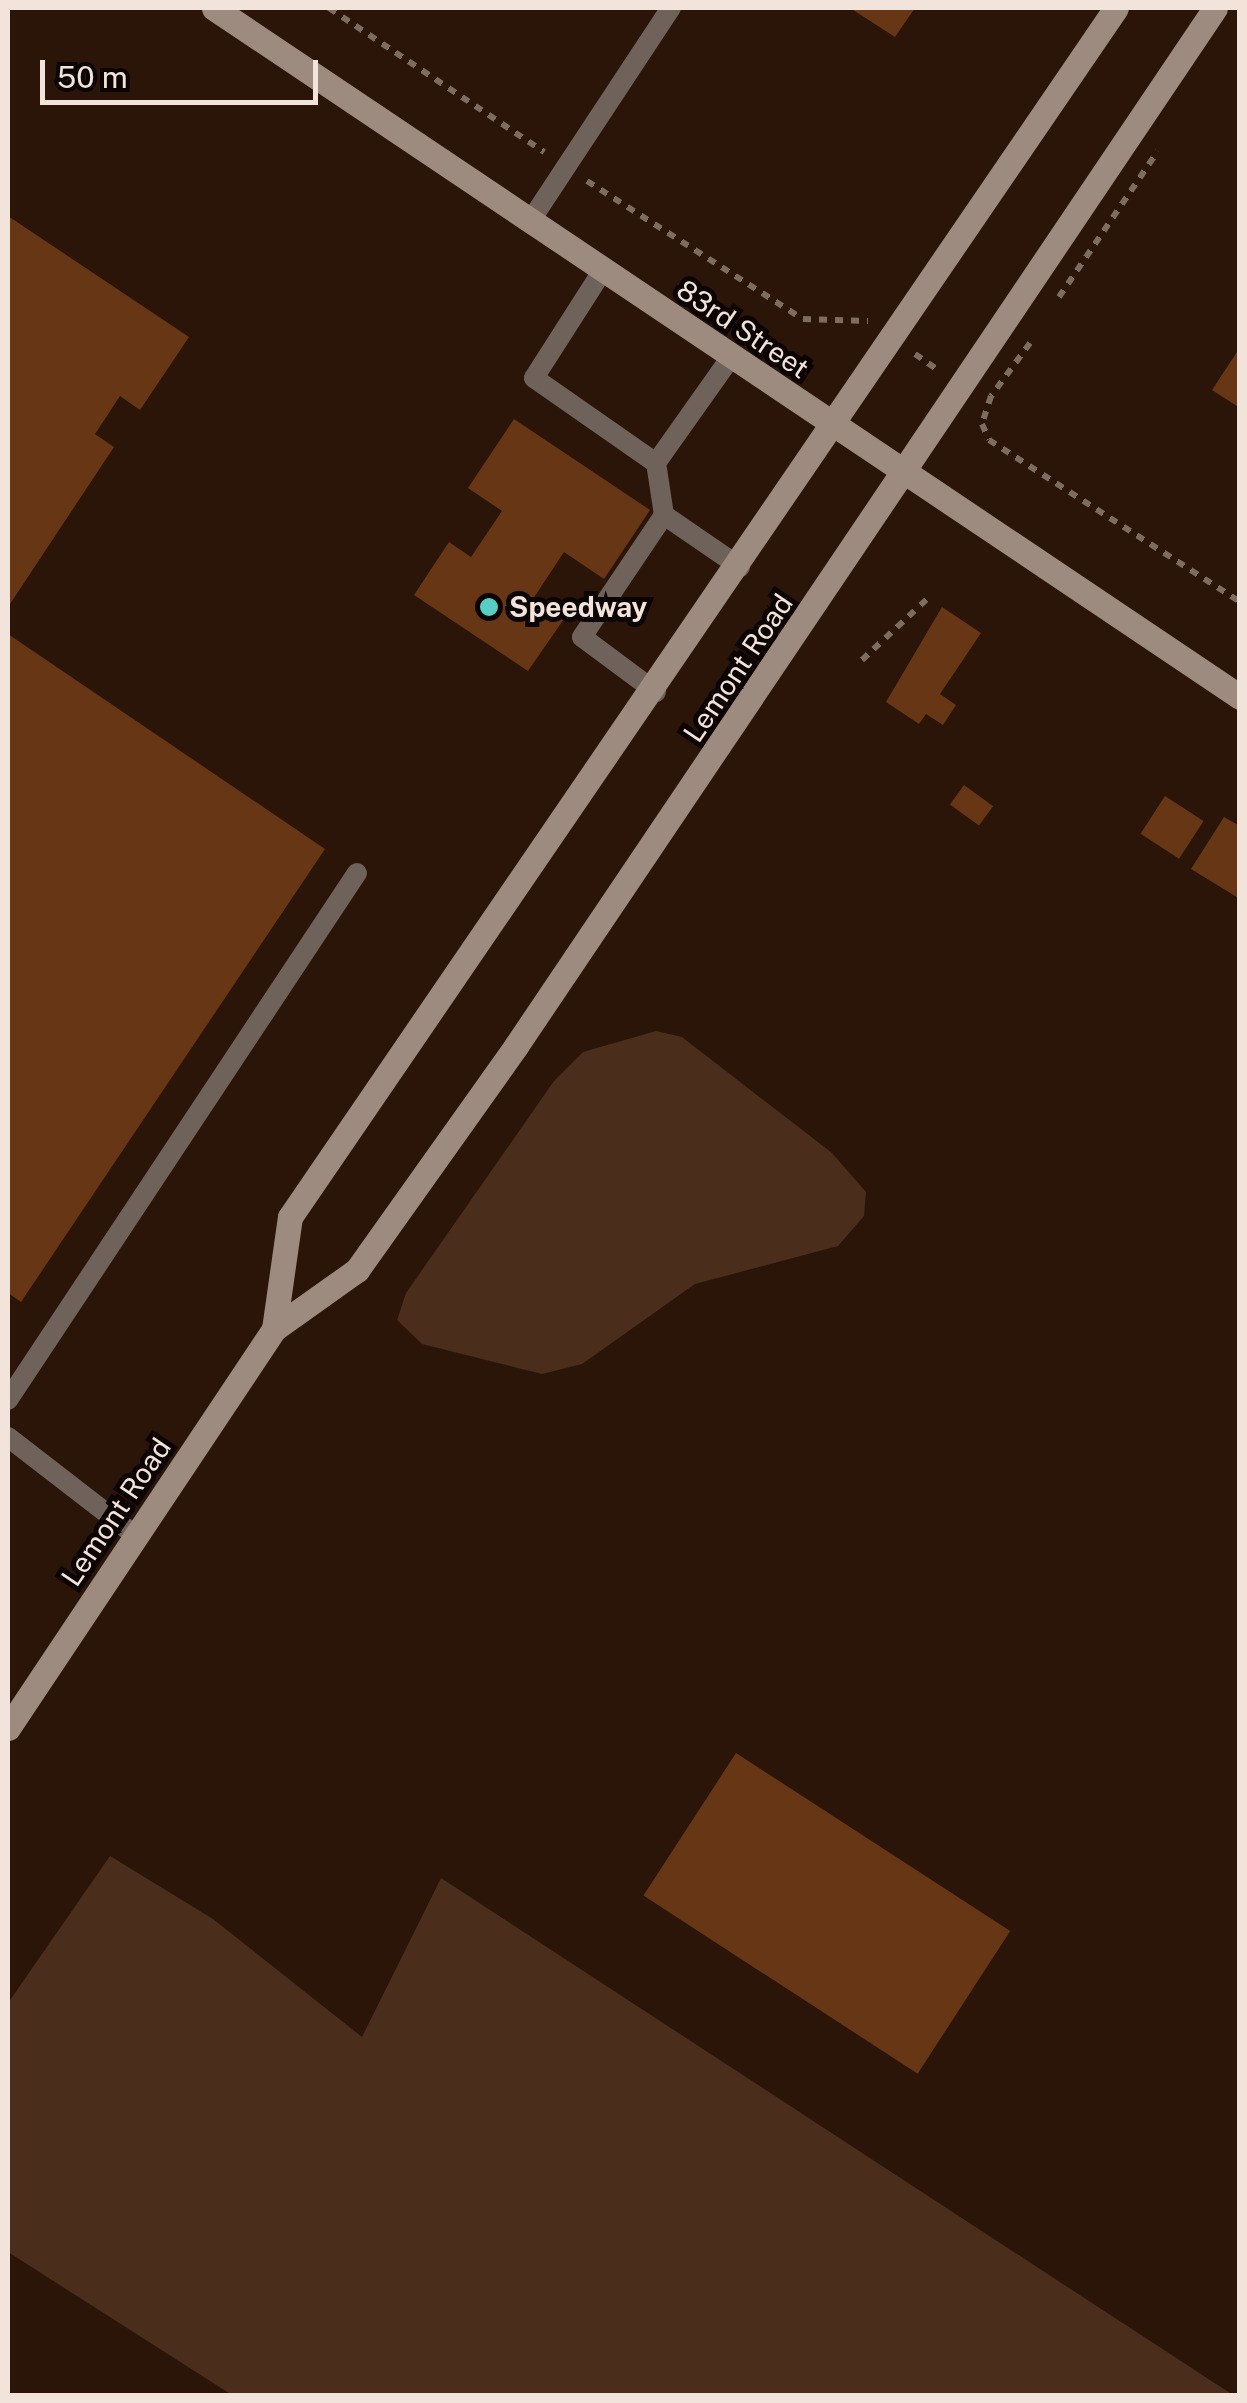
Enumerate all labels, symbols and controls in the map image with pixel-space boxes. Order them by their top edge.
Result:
scale bar [45,40,322,102]
text: 50 m [57,59,128,95]
street label: 83rd Street [671,273,815,385]
street label: Lemont Road [676,588,800,748]
place label: Speedway [509,590,647,624]
marker: Speedway [478,596,500,618]
street label: Lemont Road [54,1432,178,1592]

